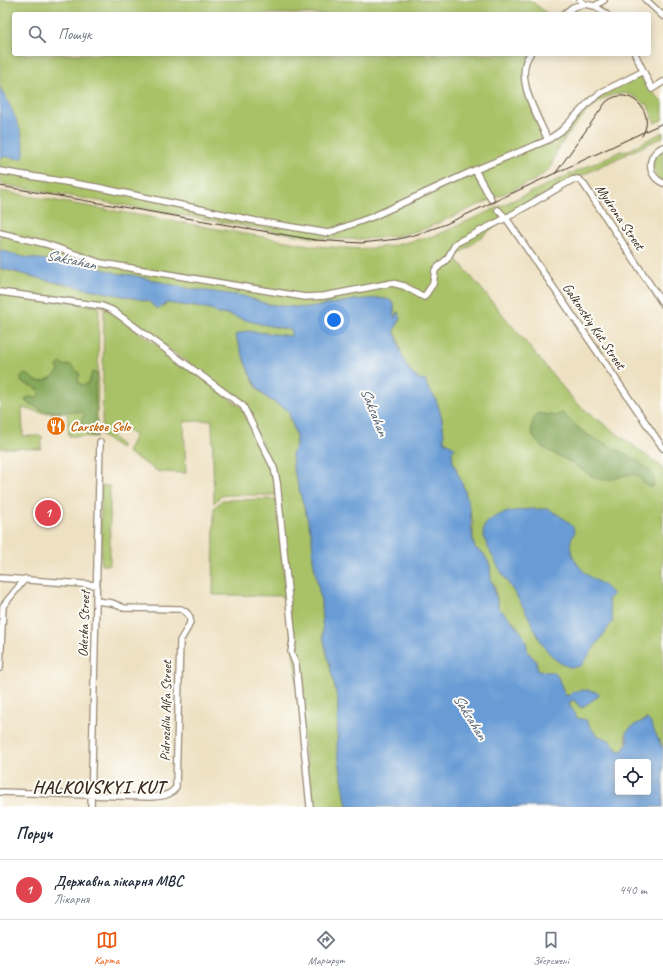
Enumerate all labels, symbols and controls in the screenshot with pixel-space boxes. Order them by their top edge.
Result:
search box [12,12,651,56]
icon: search [26,23,48,45]
text: Пошук [58,25,91,44]
street label: Mydrona Street [592,181,649,254]
water label: Saksahan [45,246,99,275]
street label: Galkovskiy Kut Street [559,280,630,373]
your location [324,310,344,330]
water label: Saksahan [356,385,393,440]
restaurant icon: Carskое Selo [45,415,67,437]
place label: Carskое Selo [70,418,133,435]
pin: 1 [35,498,61,528]
street label: Odeska Street [74,588,94,657]
street label: Pidrozdilu Alfa Street [157,659,175,762]
water label: Saksahan [449,691,492,744]
map controls [615,759,651,795]
button: locate [615,759,651,795]
district label: HALKOVSKYI KUT [32,776,168,798]
text: Поруч [16,823,52,844]
text: Державна лікарня МВС [54,872,183,891]
text: 1 [26,882,32,898]
text: 440 m [619,882,647,898]
text: Лікарня [54,891,89,907]
tab: Карта [94,929,119,967]
tab: Маршрут [308,929,344,967]
tab: Збережені [533,929,569,967]

